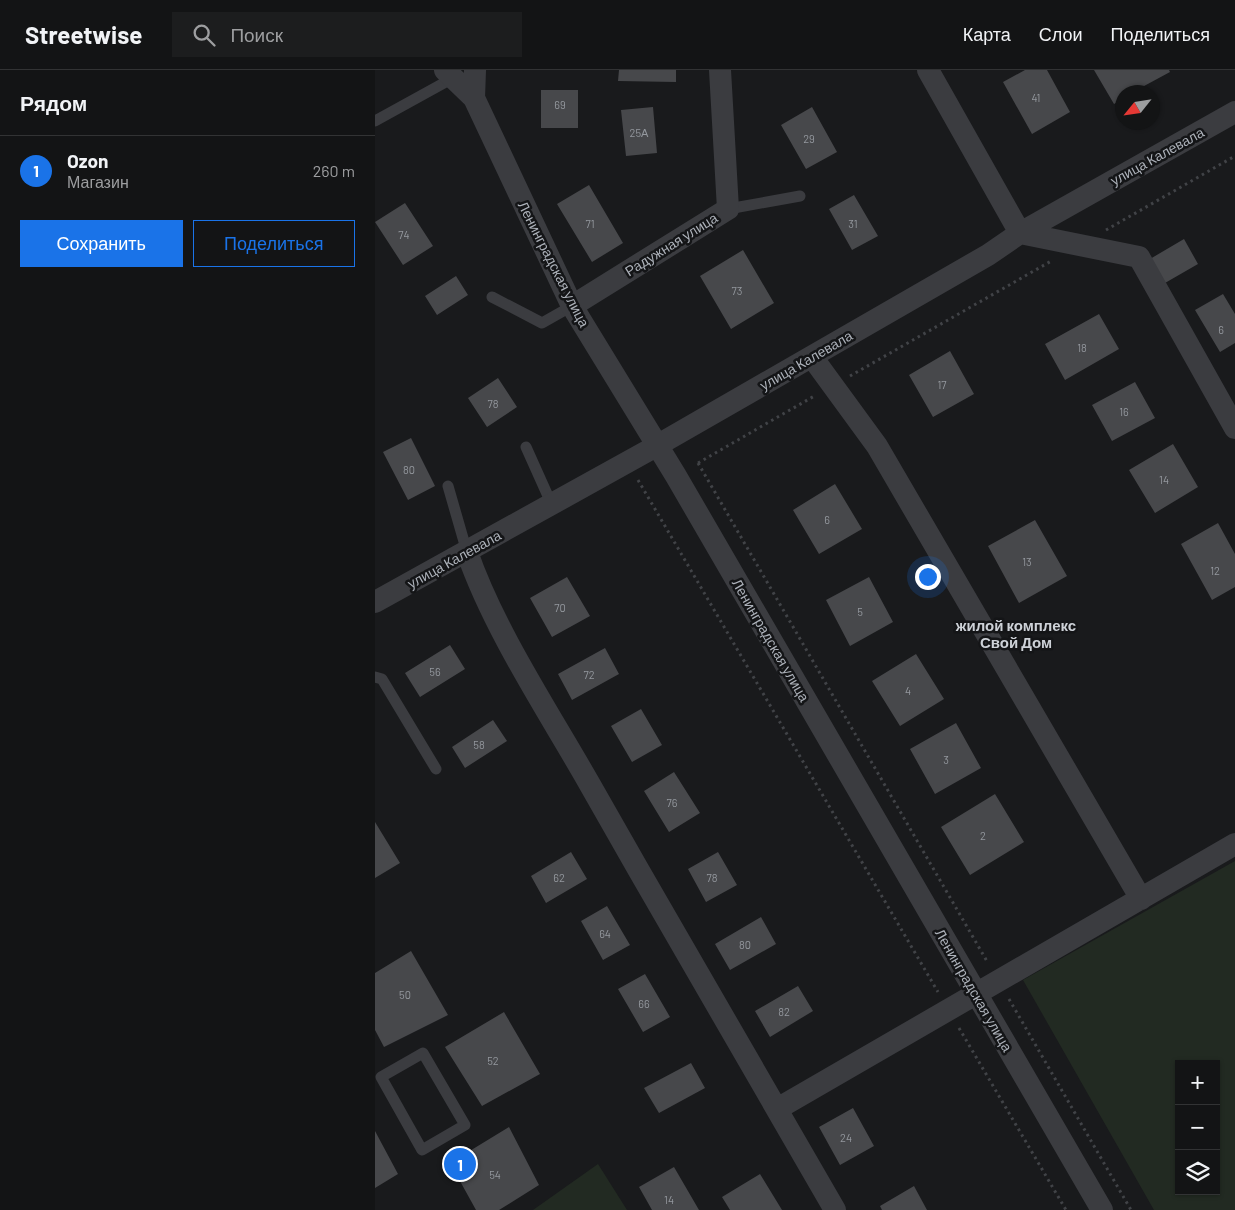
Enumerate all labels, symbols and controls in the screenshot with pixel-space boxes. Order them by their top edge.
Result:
search box [172,12,522,57]
text: Streetwise [25,20,142,49]
icon: search [190,21,218,49]
text: Поиск [230,23,283,46]
text: Карта [963,23,1011,45]
text: Слои [1039,23,1083,45]
text: Поделиться [1111,23,1210,45]
north arrow [1115,85,1160,130]
text: Рядом [20,90,87,115]
house number: 41 [1032,91,1040,104]
house number: 69 [554,98,566,111]
street label: улица Калевала [1107,123,1207,189]
house number: 25А [630,126,649,139]
house number: 29 [803,132,815,145]
text: Ozon [67,149,109,172]
text: 1 [33,161,39,180]
text: 260 m [313,161,355,180]
text: Магазин [67,172,129,191]
street label: Ленинградская улица [515,198,593,330]
street label: Радужная улица [622,209,721,279]
house number: 71 [585,217,595,230]
house number: 31 [848,217,858,230]
button: Сохранить [20,220,183,267]
button: Поделиться [193,220,355,267]
house number: 74 [398,228,410,241]
house number: 73 [732,284,742,297]
house number: 6 [1218,323,1224,336]
street label: улица Калевала [757,326,856,393]
house number: 18 [1077,341,1087,354]
house number: 17 [937,378,947,391]
house number: 78 [488,397,499,410]
house number: 16 [1119,405,1129,418]
house number: 80 [403,463,415,476]
house number: 14 [1159,473,1169,486]
house number: 6 [824,513,830,526]
street label: улица Калевала [404,526,504,592]
house number: 13 [1022,555,1032,568]
your location [915,564,941,590]
house number: 12 [1210,564,1220,577]
street label: Ленинградская улица [729,575,813,705]
house number: 70 [554,601,566,614]
house number: 5 [857,605,863,618]
district label: жилой комплекс Свой Дом [955,616,1076,651]
house number: 56 [429,665,441,678]
house number: 72 [583,668,595,681]
house number: 4 [905,684,911,697]
house number: 58 [473,738,485,751]
house number: 3 [943,753,949,766]
house number: 76 [667,796,678,809]
house number: 2 [980,829,986,842]
house number: 62 [553,871,565,884]
house number: 78 [707,871,718,884]
street label: Ленинградская улица [932,925,1016,1055]
house number: 64 [599,927,611,940]
house number: 80 [739,938,751,951]
house number: 50 [399,988,411,1001]
house number: 66 [638,997,650,1010]
house number: 82 [778,1005,790,1018]
house number: 52 [487,1054,499,1067]
map controls [1175,1060,1220,1195]
button: + [1175,1060,1220,1105]
button: − [1175,1105,1220,1150]
house number: 24 [840,1131,852,1144]
pin: 1 [444,1145,476,1183]
button: layers [1175,1150,1220,1195]
house number: 54 [489,1168,501,1181]
house number: 14 [664,1193,674,1206]

